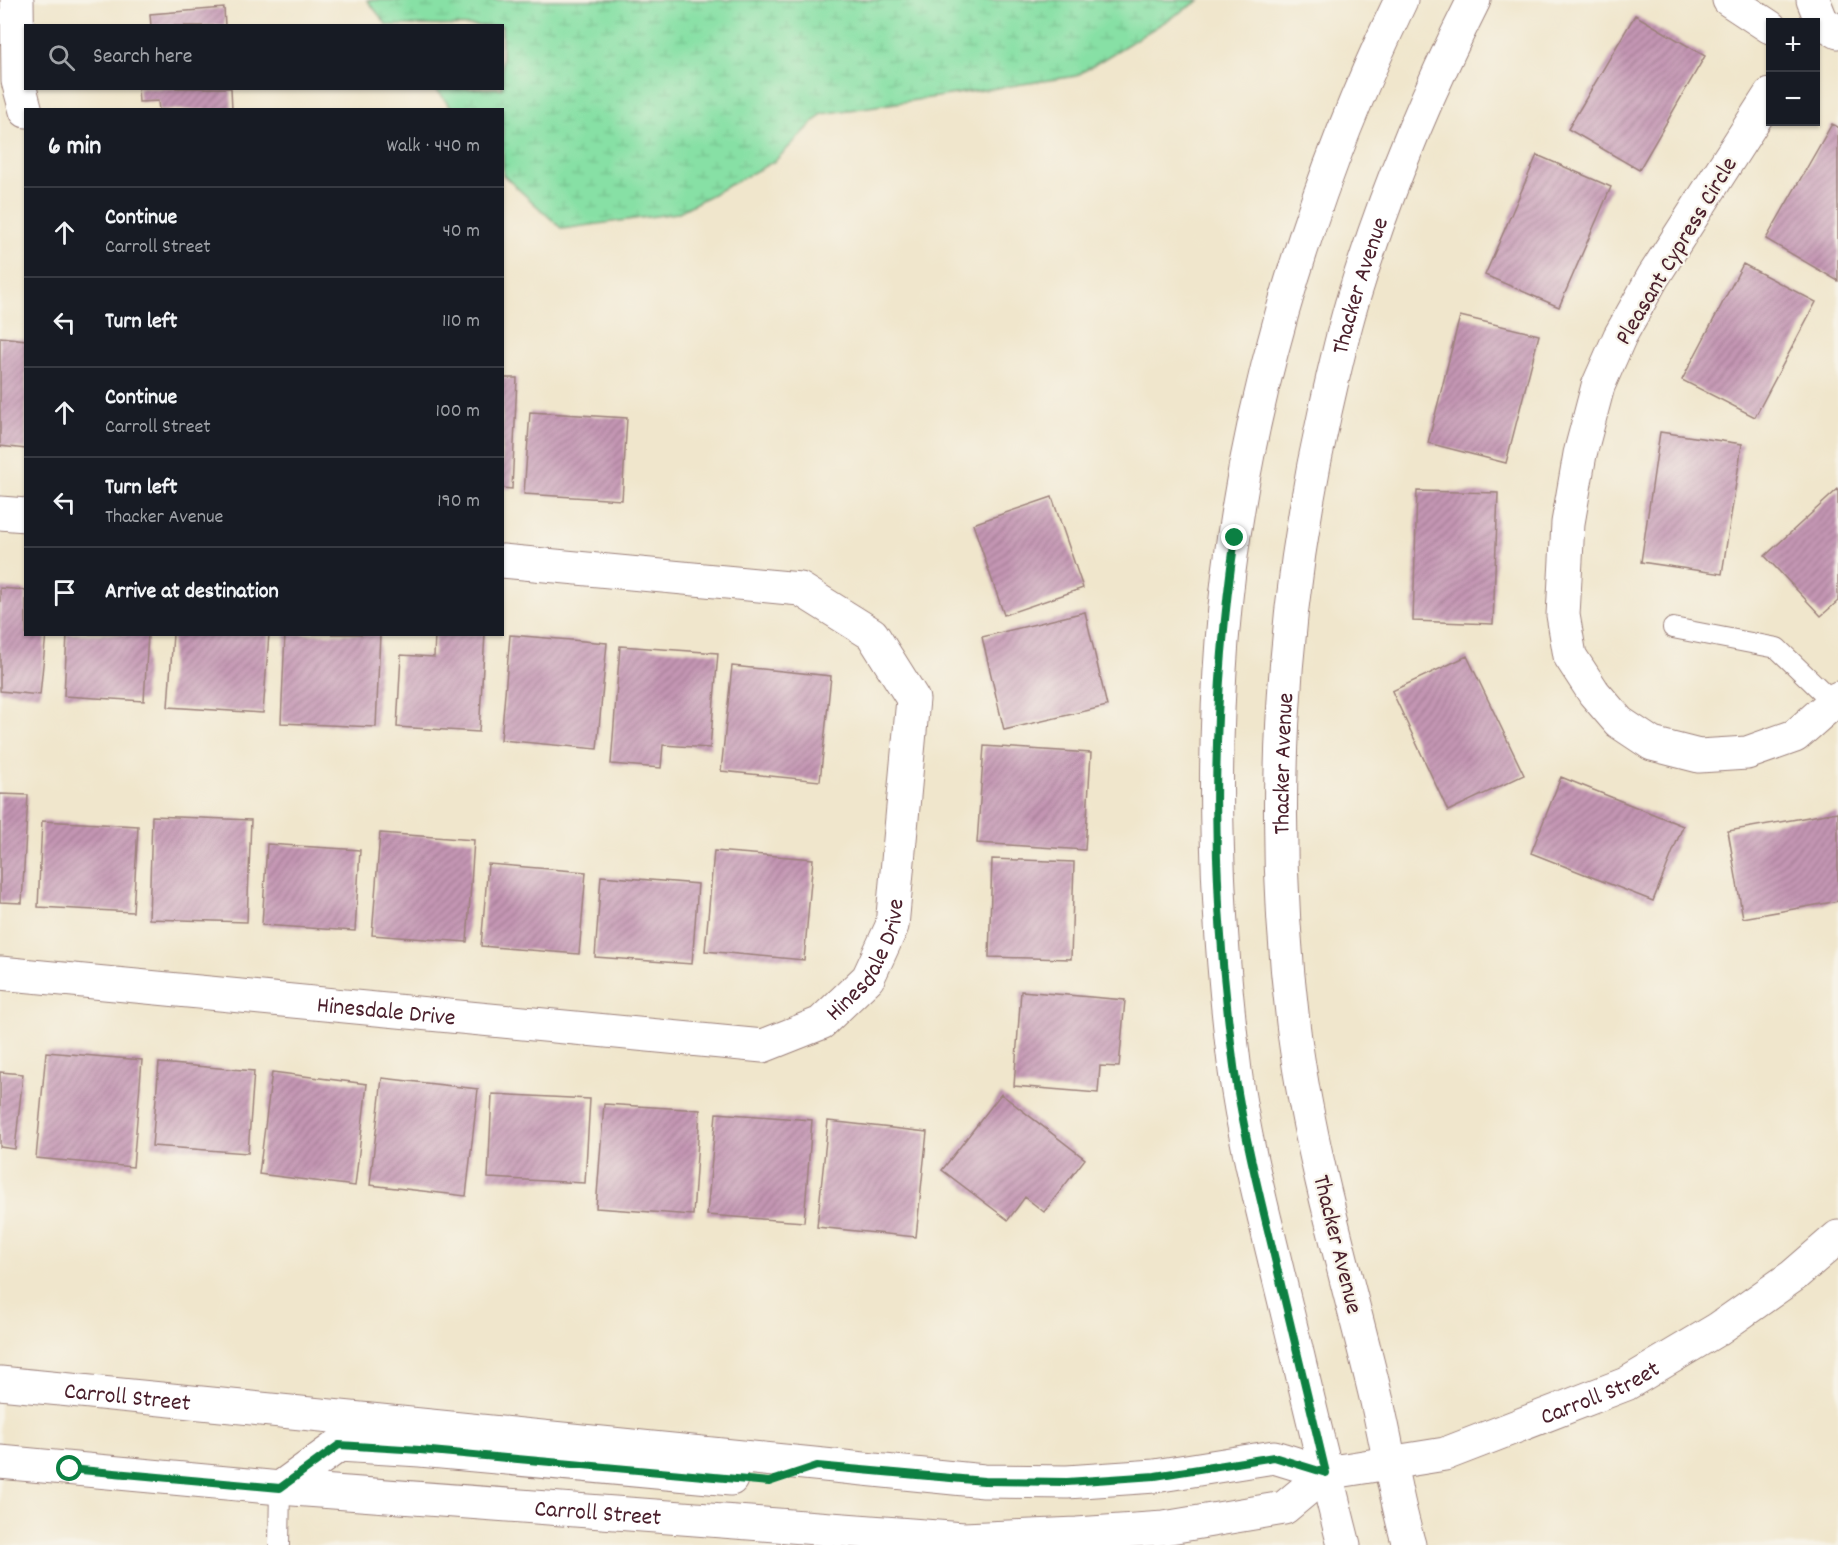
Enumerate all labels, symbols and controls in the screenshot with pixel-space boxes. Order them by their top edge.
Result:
map controls [1766,18,1820,126]
button: + [1766,18,1820,72]
search box [24,24,504,90]
icon: search [45,41,78,74]
text: Search here [93,42,192,73]
button: − [1766,72,1820,126]
text: 6 min [48,129,101,166]
text: Walk · 440 m [387,133,480,161]
street label: Pleasant Cypress Circle [1608,151,1747,352]
text: Continue [105,203,177,234]
street label: Thacker Avenue [1325,213,1399,358]
icon: ahead [48,216,81,249]
text: 40 m [442,218,480,246]
text: Carroll Street [105,234,211,262]
icon: left [48,306,81,339]
text: Turn left [105,307,177,338]
text: 110 m [442,308,480,336]
text: Continue [105,383,177,414]
icon: ahead [48,396,81,429]
text: 100 m [436,398,480,426]
text: Carroll Street [105,414,211,442]
text: Turn left [105,473,177,504]
icon: left [48,486,81,519]
text: 190 m [437,488,480,516]
text: Thacker Avenue [105,504,223,532]
route end [1221,524,1247,550]
icon: arrive [48,576,81,609]
text: Arrive at destination [105,577,279,608]
street label: Thacker Avenue [1266,692,1304,835]
street label: Hinesdale Drive [819,898,914,1030]
street label: Hinesdale Drive [315,989,457,1036]
street label: Thacker Avenue [1302,1172,1370,1318]
street label: Carroll Street [1536,1353,1667,1435]
street label: Carroll Street [62,1375,192,1422]
route start [56,1455,82,1481]
street label: Carroll Street [533,1493,662,1536]

